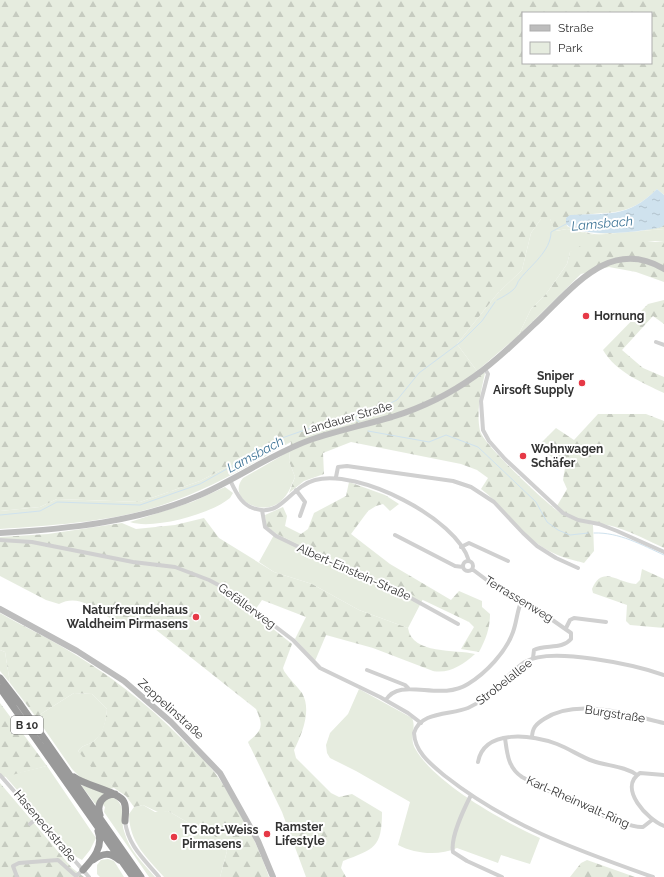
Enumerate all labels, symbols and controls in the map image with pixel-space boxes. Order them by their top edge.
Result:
legend [522,12,652,64]
text: Straße [558,21,594,35]
text: Park [558,41,583,55]
water label: Lamsbach [571,213,633,234]
place label: Hornung [594,309,644,323]
marker: Hornung [581,311,591,321]
place label: Sniper Airsoft Supply [493,369,574,397]
marker: Sniper Airsoft Supply [577,378,587,388]
street label: Landauer Straße [302,399,394,437]
water label: Lamsbach [224,433,286,476]
place label: Wohnwagen Schäfer [531,442,603,470]
marker: Wohnwagen Schäfer [518,451,528,461]
street label: Albert-Einstein-Straße [295,541,413,603]
street label: Terrassenweg [482,573,556,625]
street label: Gefällerweg [215,580,279,632]
place label: Naturfreundehaus Waldheim Pirmasens [67,603,188,631]
marker: Naturfreundehaus Waldheim Pirmasens [191,612,201,622]
street label: Strobelallee [473,656,535,708]
street label: Zeppelinstraße [135,676,207,742]
street label: Burgstraße [584,702,646,726]
road number: B 10 [11,716,43,734]
street label: Karl-Rheinwalt-Ring [524,773,632,831]
street label: Haseneckstraße [11,787,79,865]
place label: Ramster Lifestyle [275,820,325,848]
place label: TC Rot-Weiss Pirmasens [182,823,259,851]
marker: Ramster Lifestyle [262,829,272,839]
marker: TC Rot-Weiss Pirmasens [169,832,179,842]

